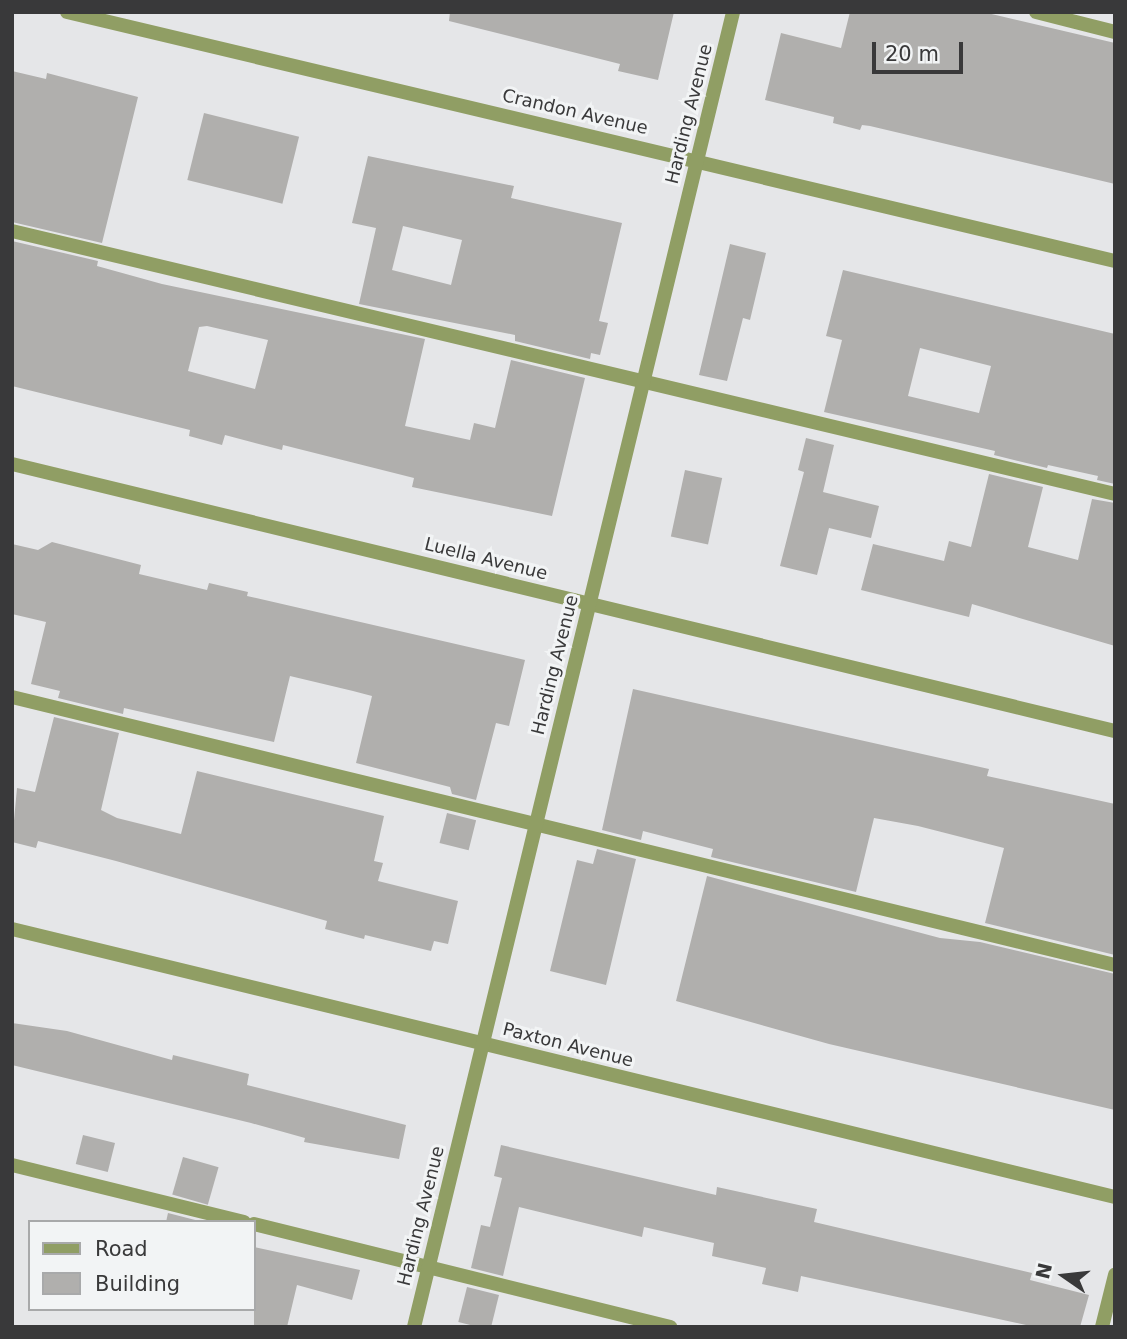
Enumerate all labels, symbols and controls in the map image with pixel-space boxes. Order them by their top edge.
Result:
scale bar [875,28,966,72]
street label: Harding Avenue [661,42,717,186]
text: 20 m [885,42,939,66]
street label: Crandon Avenue [500,85,650,139]
street label: Luella Avenue [422,533,550,585]
street label: Harding Avenue [527,593,583,737]
street label: Paxton Avenue [500,1018,636,1072]
street label: Harding Avenue [393,1144,449,1288]
legend [28,1220,256,1311]
text: Road [95,1237,148,1261]
north arrow [1029,1241,1099,1311]
text: N [1031,1261,1056,1281]
text: Building [95,1272,180,1296]

